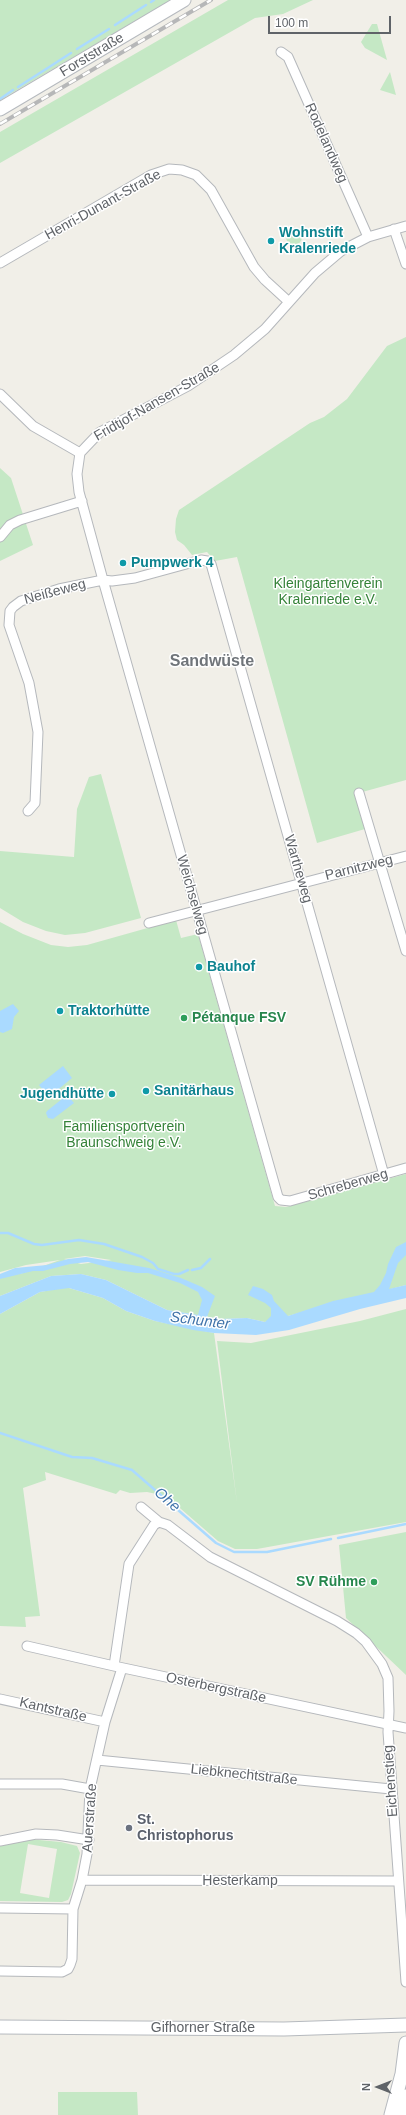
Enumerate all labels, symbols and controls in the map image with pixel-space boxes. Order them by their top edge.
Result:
scale bar [270,8,393,34]
text: 100 m [275,16,308,30]
street label: Forststraße [57,29,127,81]
street label: Rodelandweg [301,100,351,186]
street label: Henri-Dunant-Straße [42,166,164,244]
place label: Wohnstift Kralenriede [279,225,356,258]
marker: Wohnstift Kralenriede [266,236,276,246]
street label: Fridtjof-Nansen-Straße [91,359,223,445]
place label: Pumpwerk 4 [131,555,213,571]
marker: Pumpwerk 4 [118,558,128,568]
street label: Neißeweg [22,576,88,608]
park label: Kleingartenverein Kralenriede e.V. [274,576,382,608]
district label: Sandwüste [170,652,254,672]
street label: Wartheweg [280,833,316,905]
street label: Parnitzweg [323,851,395,885]
street label: Weichselweg [173,853,211,937]
place label: Bauhof [207,959,255,975]
marker: Bauhof [194,962,204,972]
place label: Traktorhütte [68,1003,150,1019]
marker: Traktorhütte [55,1006,65,1016]
place label: Pétanque FSV [192,1010,286,1026]
marker: Pétanque FSV [179,1013,189,1023]
place label: Sanitärhaus [154,1083,234,1099]
place label: Jugendhütte [20,1086,104,1102]
marker: Sanitärhaus [141,1086,151,1096]
marker: Jugendhütte [107,1089,117,1099]
park label: Familiensportverein Braunschweig e.V. [63,1119,185,1152]
street label: Schreberweg [306,1166,390,1204]
water label: Schunter [169,1308,231,1334]
water label: Ohe [150,1484,184,1516]
place label: SV Rühme [296,1574,366,1590]
marker: SV Rühme [369,1577,379,1587]
street label: Osterbergstraße [164,1669,268,1707]
street label: Kantstraße [18,1694,88,1726]
street label: Eichenstieg [380,1744,402,1818]
street label: Liebknechtstraße [190,1761,298,1789]
street label: Auerstraße [79,1783,101,1853]
place label: St. Christophorus [137,1812,233,1844]
marker: St. Christophorus [124,1823,134,1833]
street label: Hesterkamp [202,1873,278,1889]
street label: Gifhorner Straße [151,2020,255,2036]
north arrow [358,2067,398,2107]
text: N [360,2083,372,2091]

